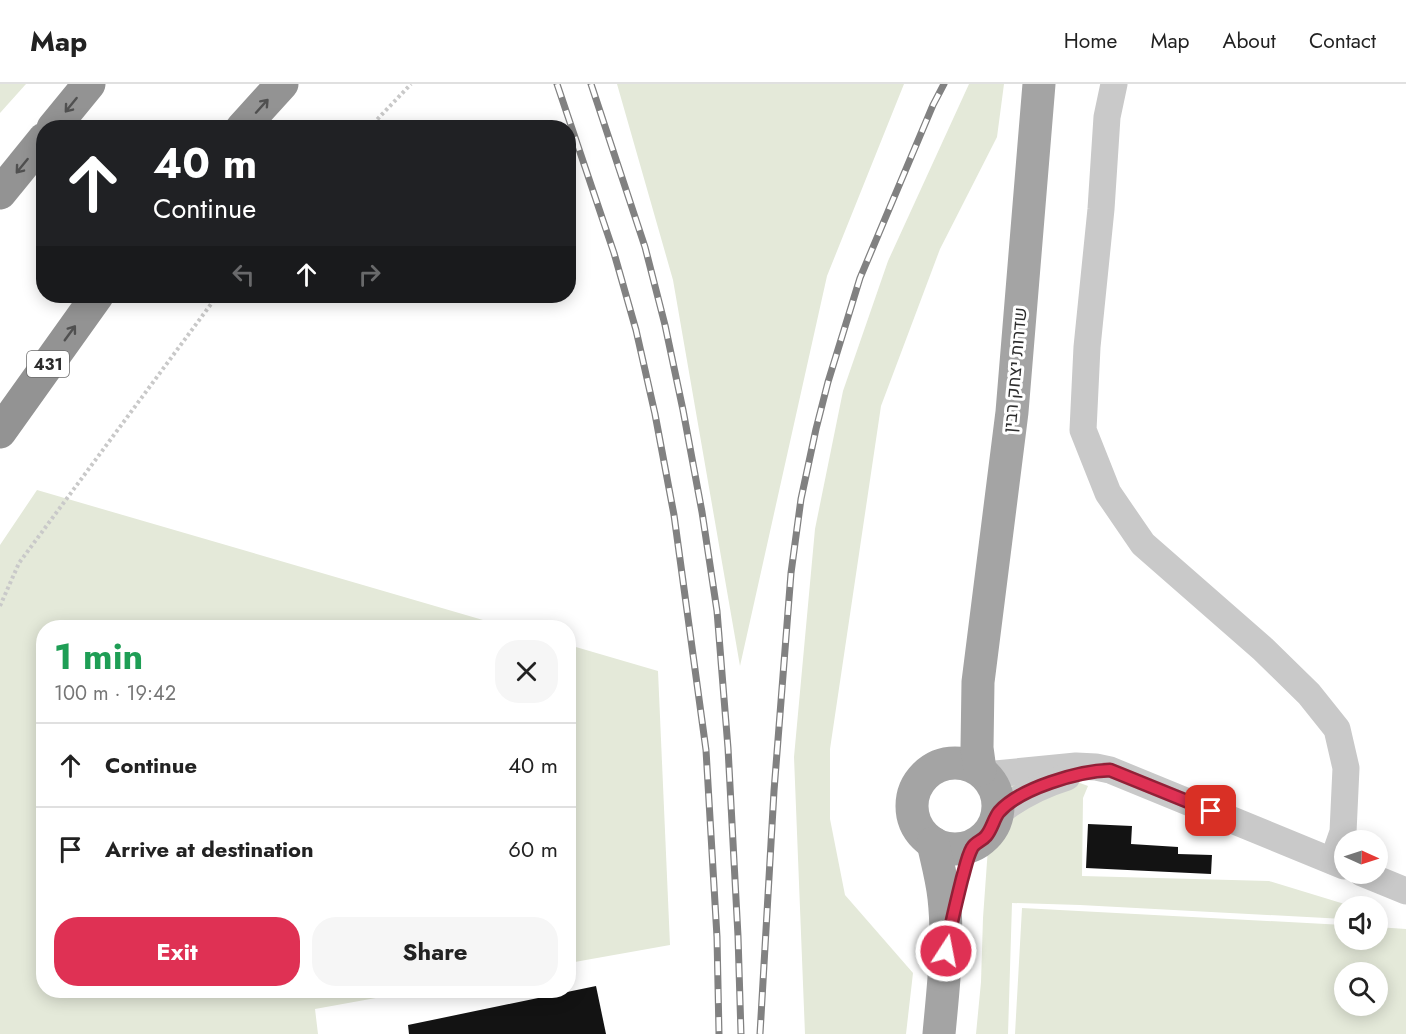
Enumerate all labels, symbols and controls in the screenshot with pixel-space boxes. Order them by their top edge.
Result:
text: Map [30,21,87,62]
text: Home [1064,26,1117,56]
text: Map [1150,26,1190,56]
text: About [1223,26,1276,56]
text: Contact [1309,26,1376,56]
one-way arrow [64,97,77,113]
one-way arrow [255,99,269,114]
text: 40 m [153,133,257,194]
icon: ahead [54,144,132,222]
one-way arrow [15,158,28,174]
text: Continue [153,189,256,228]
icon: left [227,258,260,291]
icon: ahead [290,258,323,291]
icon: right [353,258,386,291]
street label: שדרות יצחק רבין [997,306,1033,434]
one-way arrow [64,325,77,341]
road number: 431 [27,351,69,377]
text: 1 min [54,630,143,682]
button: close [495,640,558,703]
text: 100 m · 19:42 [54,679,176,708]
icon: ahead [54,749,87,782]
text: Continue [105,749,197,781]
text: 40 m [508,749,558,781]
pin [1185,785,1236,836]
icon: arrive [1194,794,1227,827]
north arrow [1334,830,1388,884]
map controls [1334,830,1388,1016]
icon: arrive [54,833,87,866]
text: Arrive at destination [105,833,314,865]
text: 60 m [508,833,558,865]
button: sound [1334,896,1388,950]
button: Exit [54,917,300,986]
button: Share [312,917,558,986]
position arrow [914,919,978,983]
button: search [1334,962,1388,1016]

